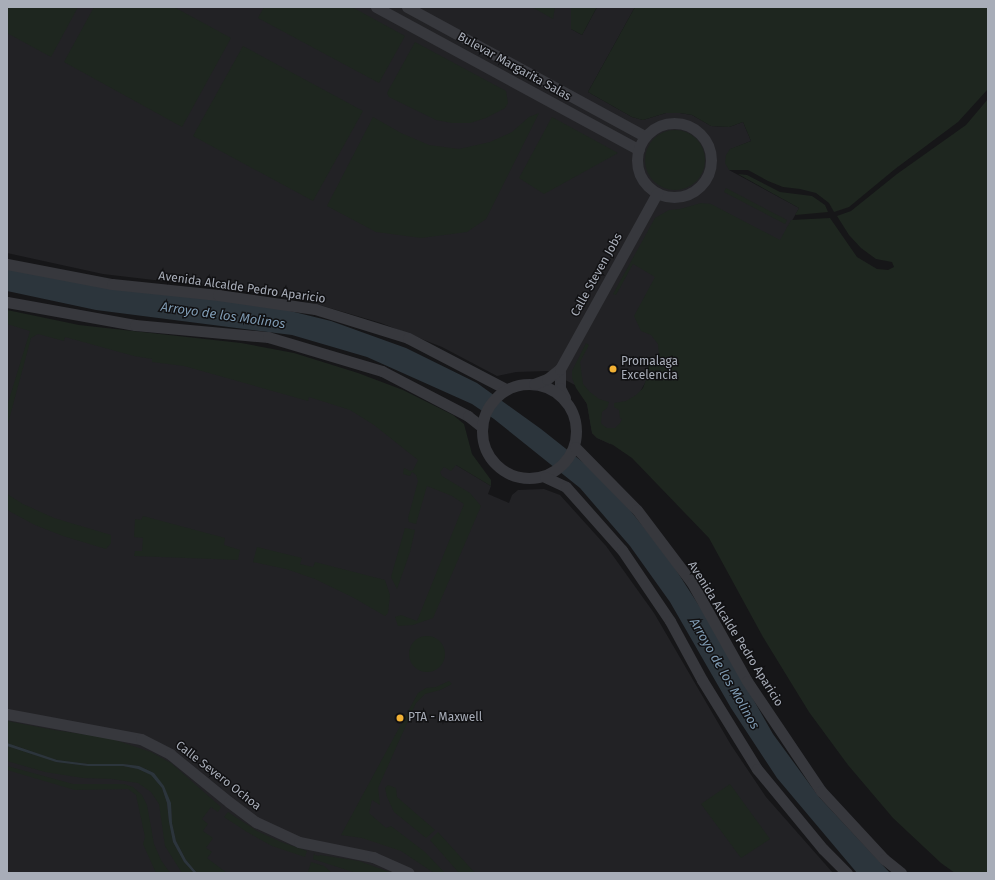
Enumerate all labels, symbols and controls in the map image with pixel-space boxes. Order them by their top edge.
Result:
street label: Bulevar Margarita Salas [455,30,573,104]
street label: Calle Steven Jobs [568,231,626,319]
street label: Avenida Alcalde Pedro Aparicio [158,269,326,307]
water label: Arroyo de los Molinos [160,300,286,332]
place label: Promalaga Excelencia [621,355,678,383]
marker: Promalaga Excelencia [608,364,618,374]
street label: Avenida Alcalde Pedro Aparicio [684,559,786,709]
water label: Arroyo de los Molinos [686,616,762,732]
place label: PTA - Maxwell [408,711,482,725]
marker: PTA - Maxwell [395,713,405,723]
street label: Calle Severo Ochoa [173,738,263,814]

